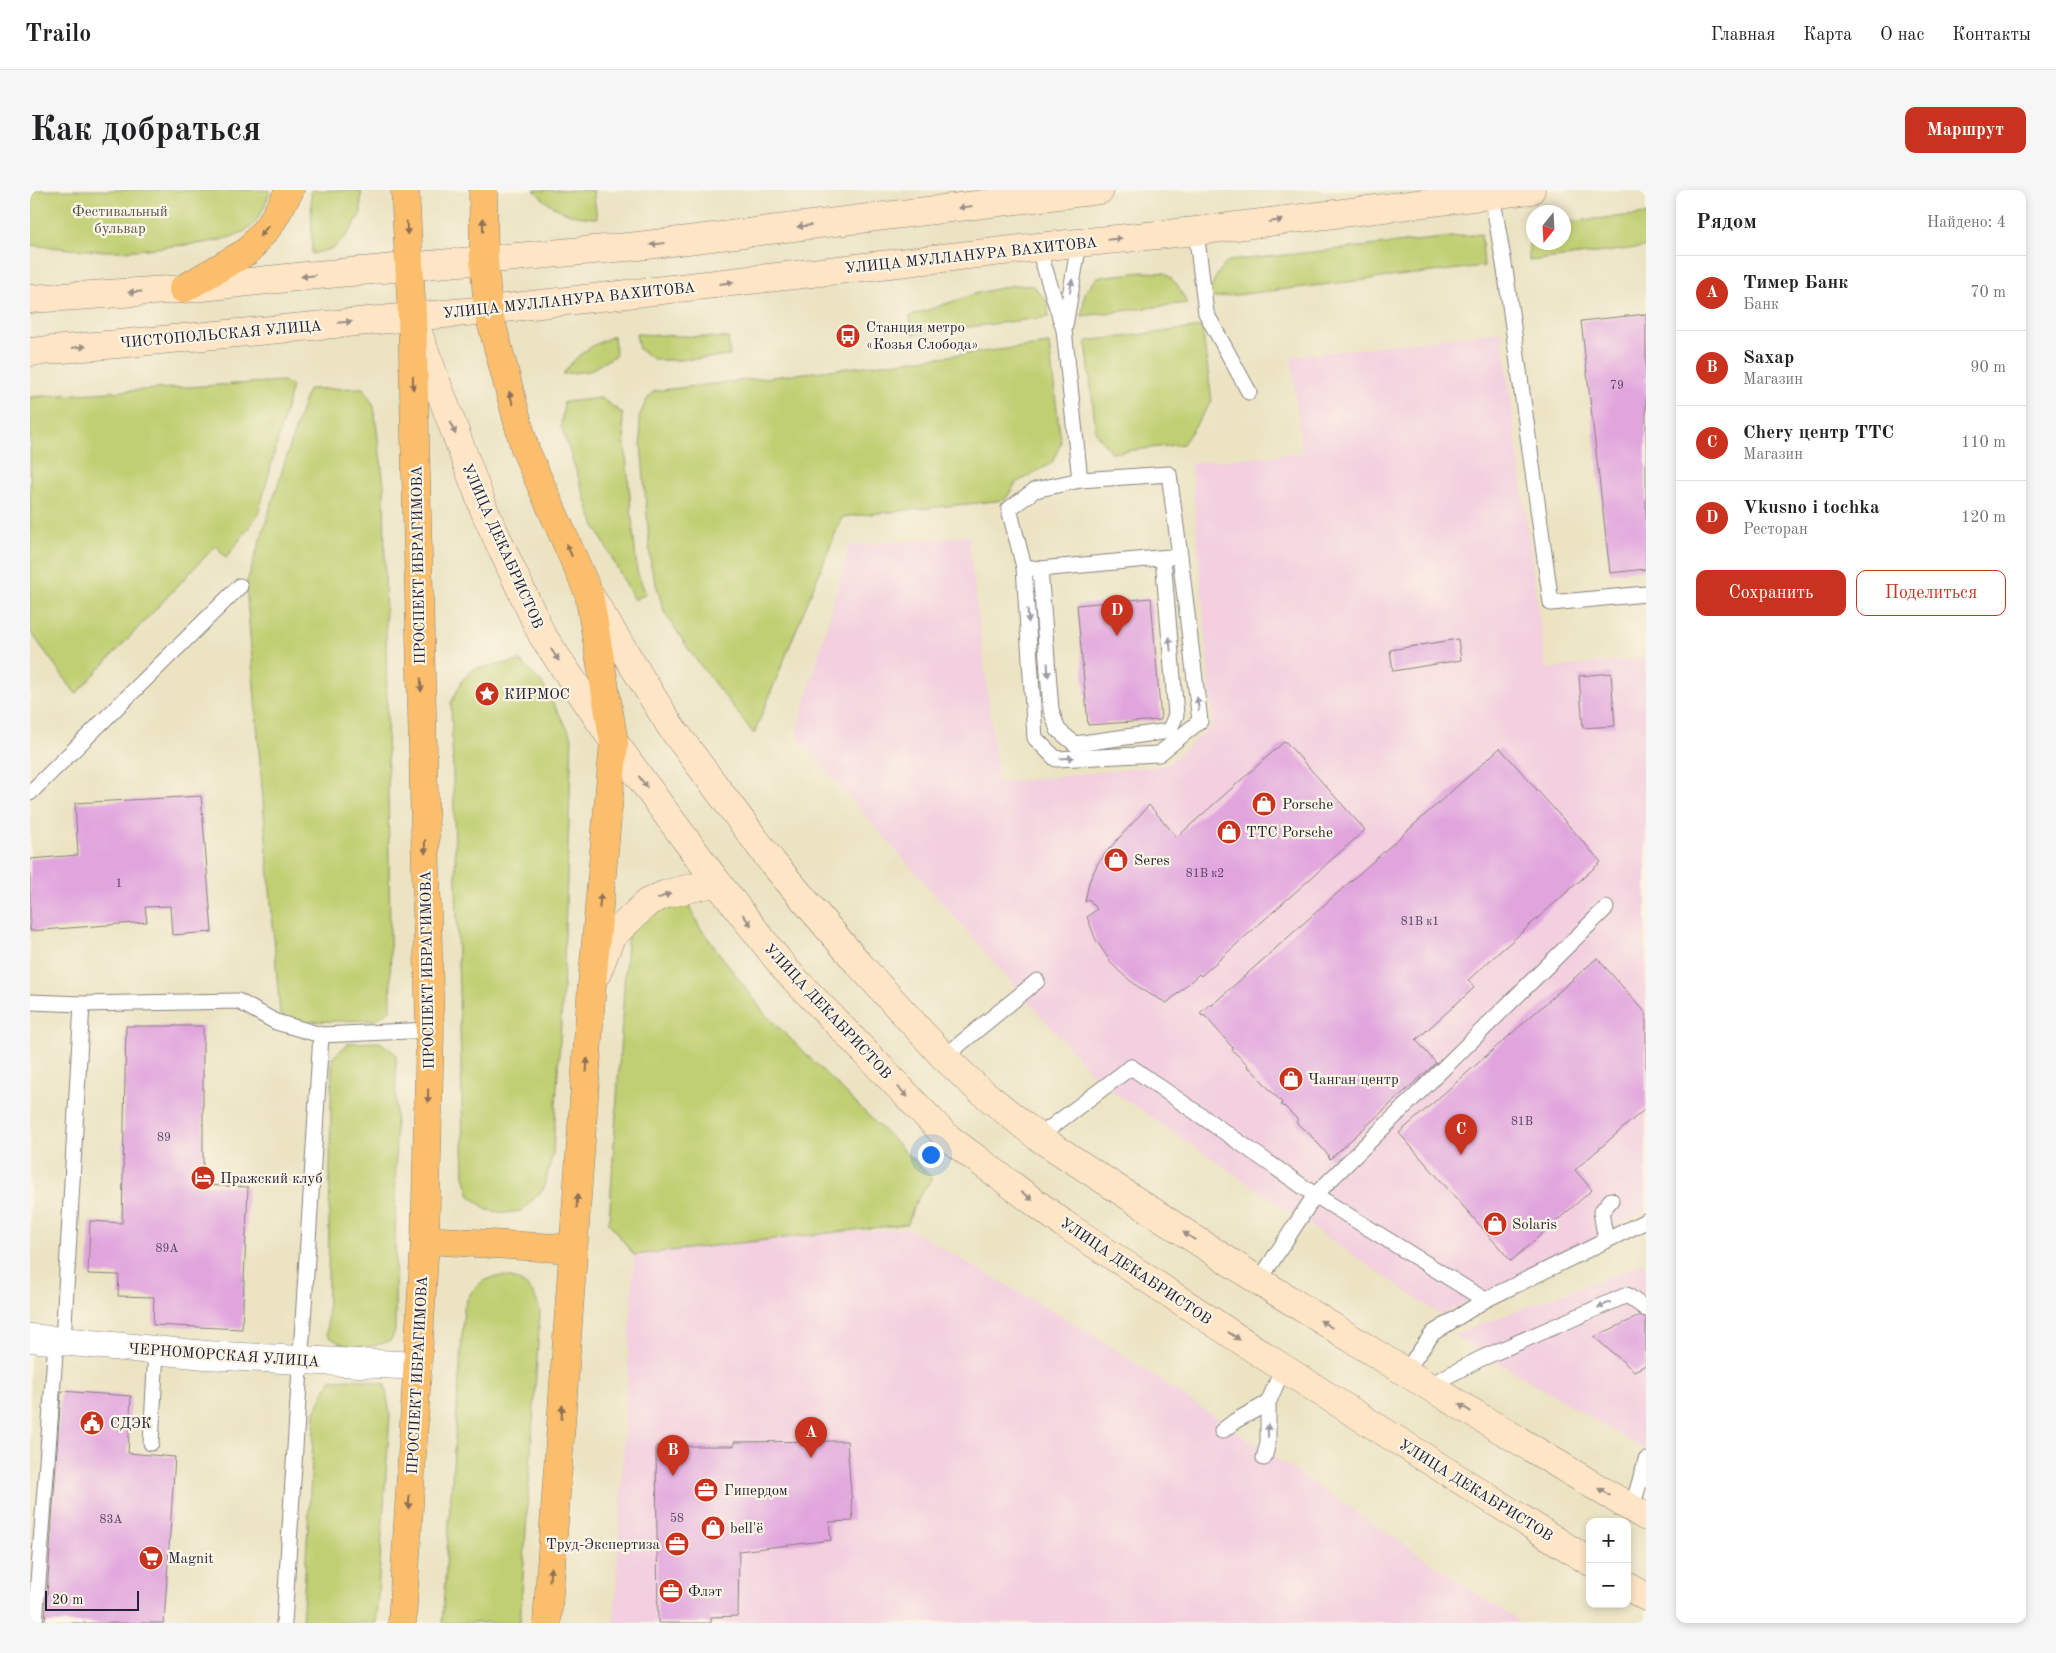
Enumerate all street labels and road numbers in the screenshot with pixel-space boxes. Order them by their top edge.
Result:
street label: УЛИЦА МУЛЛАНУРА ВАХИТОВА [844,236,1098,277]
street label: УЛИЦА МУЛЛАНУРА ВАХИТОВА [442,281,696,322]
street label: ЧИСТОПОЛЬСКАЯ УЛИЦА [120,319,323,352]
street label: УЛИЦА ДЕКАБРИСТОВ [458,462,545,631]
street label: ПРОСПЕКТ ИБРАГИМОВА [410,465,429,665]
street label: ПРОСПЕКТ ИБРАГИМОВА [419,870,438,1070]
street label: УЛИЦА ДЕКАБРИСТОВ [761,942,893,1082]
street label: УЛИЦА ДЕКАБРИСТОВ [1057,1216,1213,1328]
street label: ПРОСПЕКТ ИБРАГИМОВА [406,1275,431,1475]
street label: ЧЕРНОМОРСКАЯ УЛИЦА [128,1342,320,1371]
street label: УЛИЦА ДЕКАБРИСТОВ [1396,1438,1555,1545]

